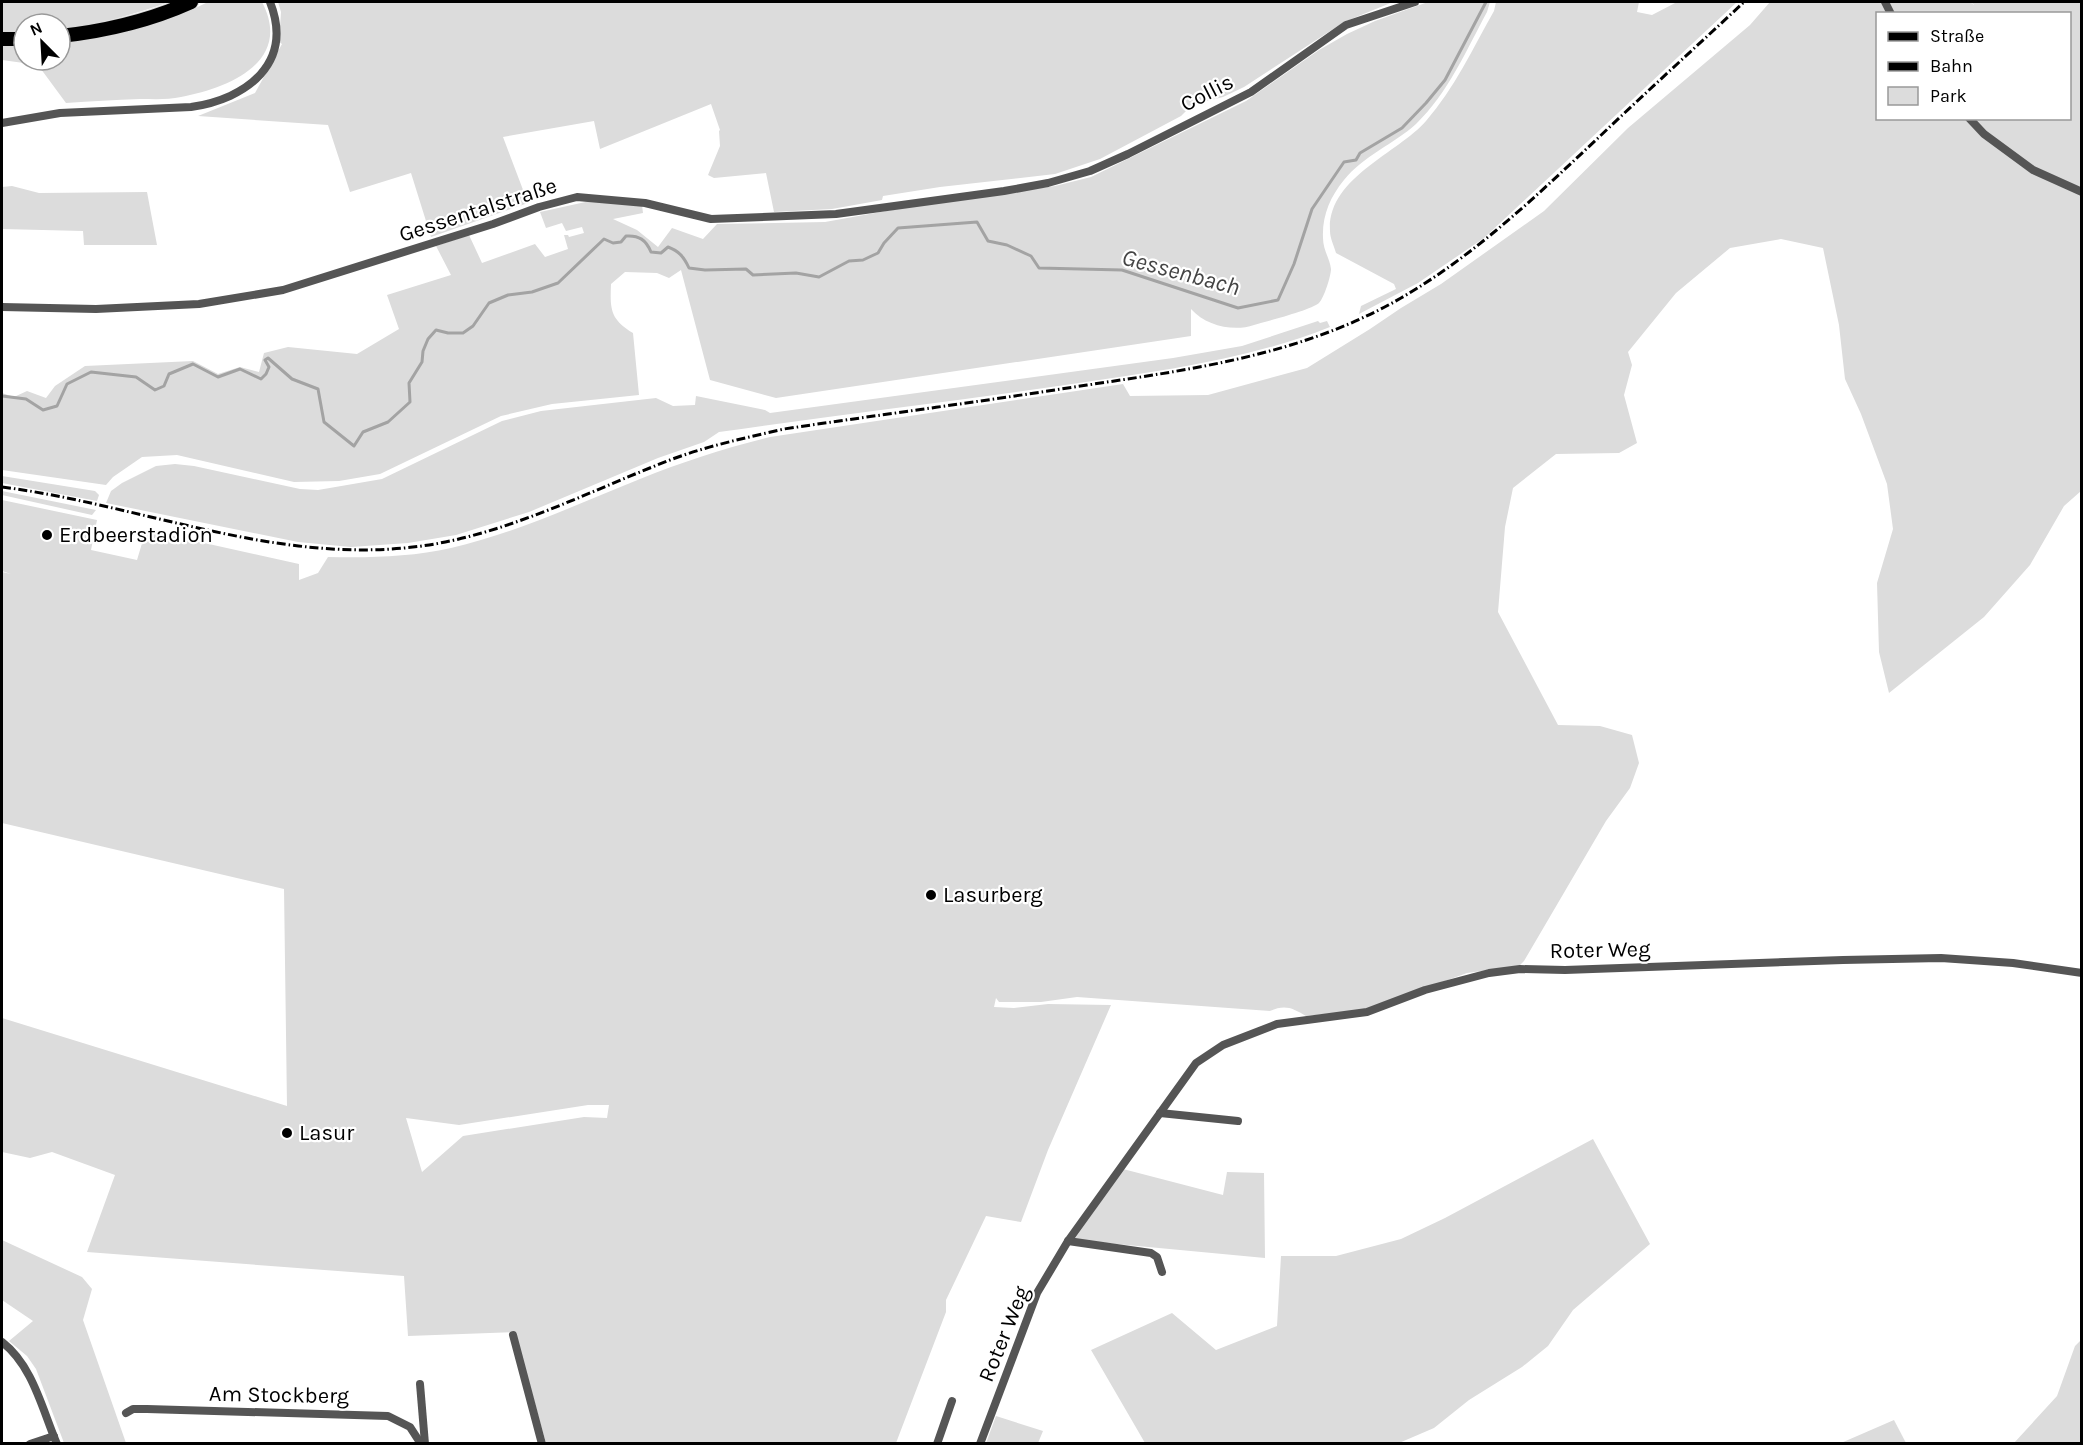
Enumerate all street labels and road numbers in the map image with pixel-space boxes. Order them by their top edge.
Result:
street label: Collis [1176,69,1238,117]
street label: Gessentalstraße [396,172,560,248]
street label: Roter Weg [1549,936,1651,964]
street label: Roter Weg [973,1282,1035,1386]
street label: Am Stockberg [209,1381,350,1409]

